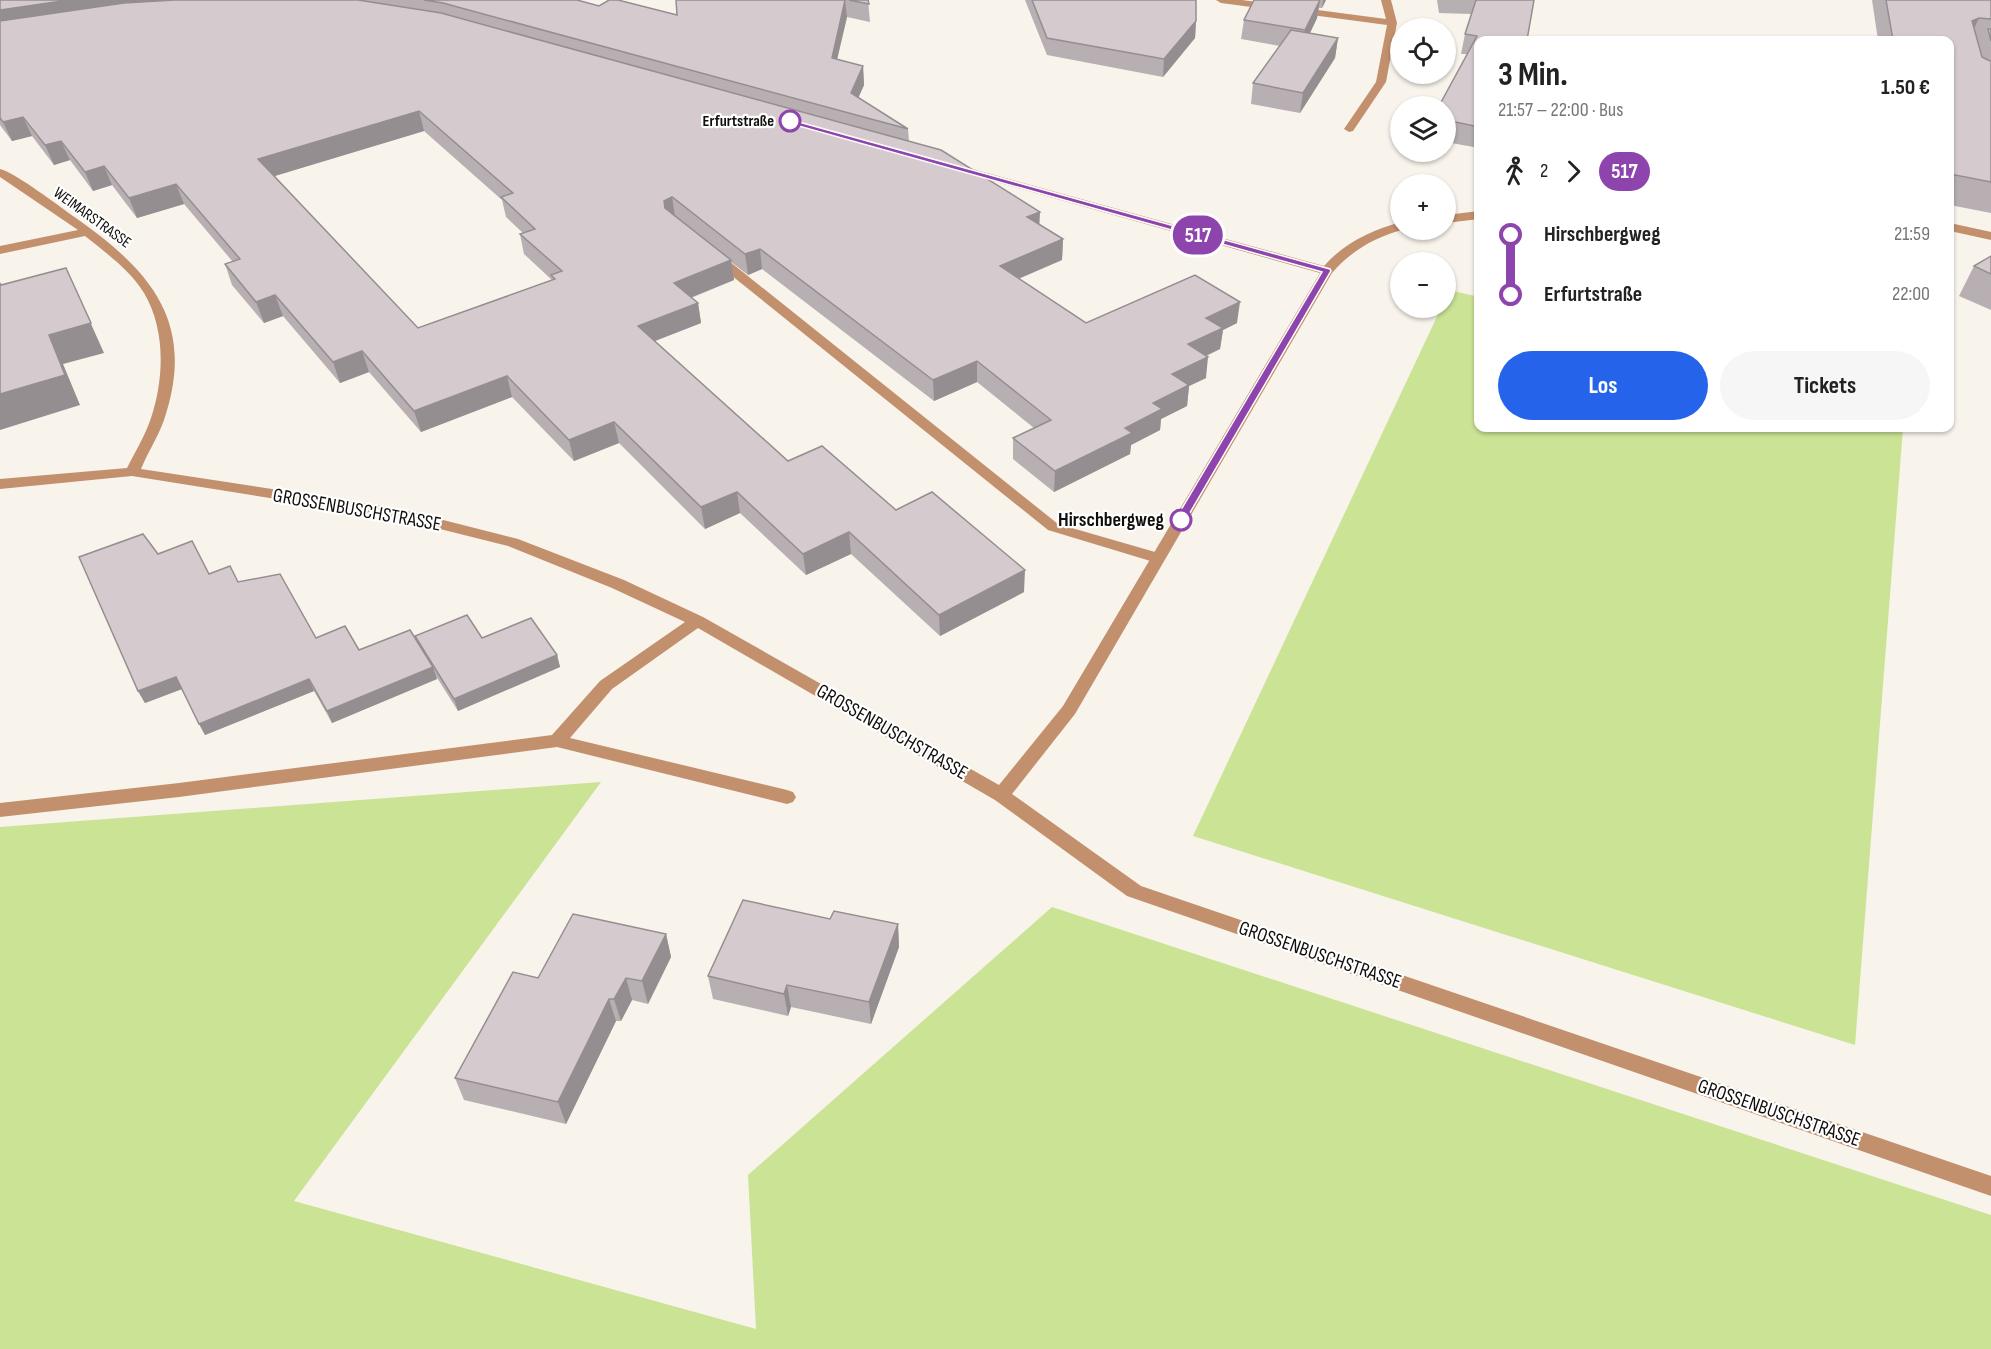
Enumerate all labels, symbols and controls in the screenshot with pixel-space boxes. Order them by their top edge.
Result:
map controls [1390,18,1456,318]
button: locate [1390,18,1456,84]
text: 3 Min. [1498,55,1568,95]
text: 1.50 € [1881,74,1930,101]
button: layers [1390,96,1456,162]
text: 21:57 – 22:00 · Bus [1498,98,1623,122]
marker: Erfurtstraße [779,110,801,132]
place label: Erfurtstraße [703,112,774,131]
icon: walk [1498,155,1531,188]
icon: forward [1557,155,1590,188]
text: 2 [1540,159,1548,183]
text: 517 [1611,159,1638,184]
button: + [1390,174,1456,240]
street label: WEIMARSTRASSE [49,183,135,253]
line badge: 517 [1164,216,1232,254]
text: Hirschbergweg [1544,221,1660,248]
text: 21:59 [1894,222,1930,246]
text: 517 [1185,223,1211,248]
button: − [1390,252,1456,318]
text: Erfurtstraße [1544,281,1642,308]
text: 22:00 [1892,282,1930,306]
button: Los [1498,351,1708,420]
button: Tickets [1720,351,1930,420]
street label: GROSSENBUSCHSTRASSE [271,483,443,537]
place label: Hirschbergweg [1058,508,1165,532]
marker: Hirschbergweg [1170,509,1192,531]
street label: GROSSENBUSCHSTRASSE [812,679,972,785]
street label: GROSSENBUSCHSTRASSE [1236,916,1404,994]
street label: GROSSENBUSCHSTRASSE [1695,1074,1863,1152]

